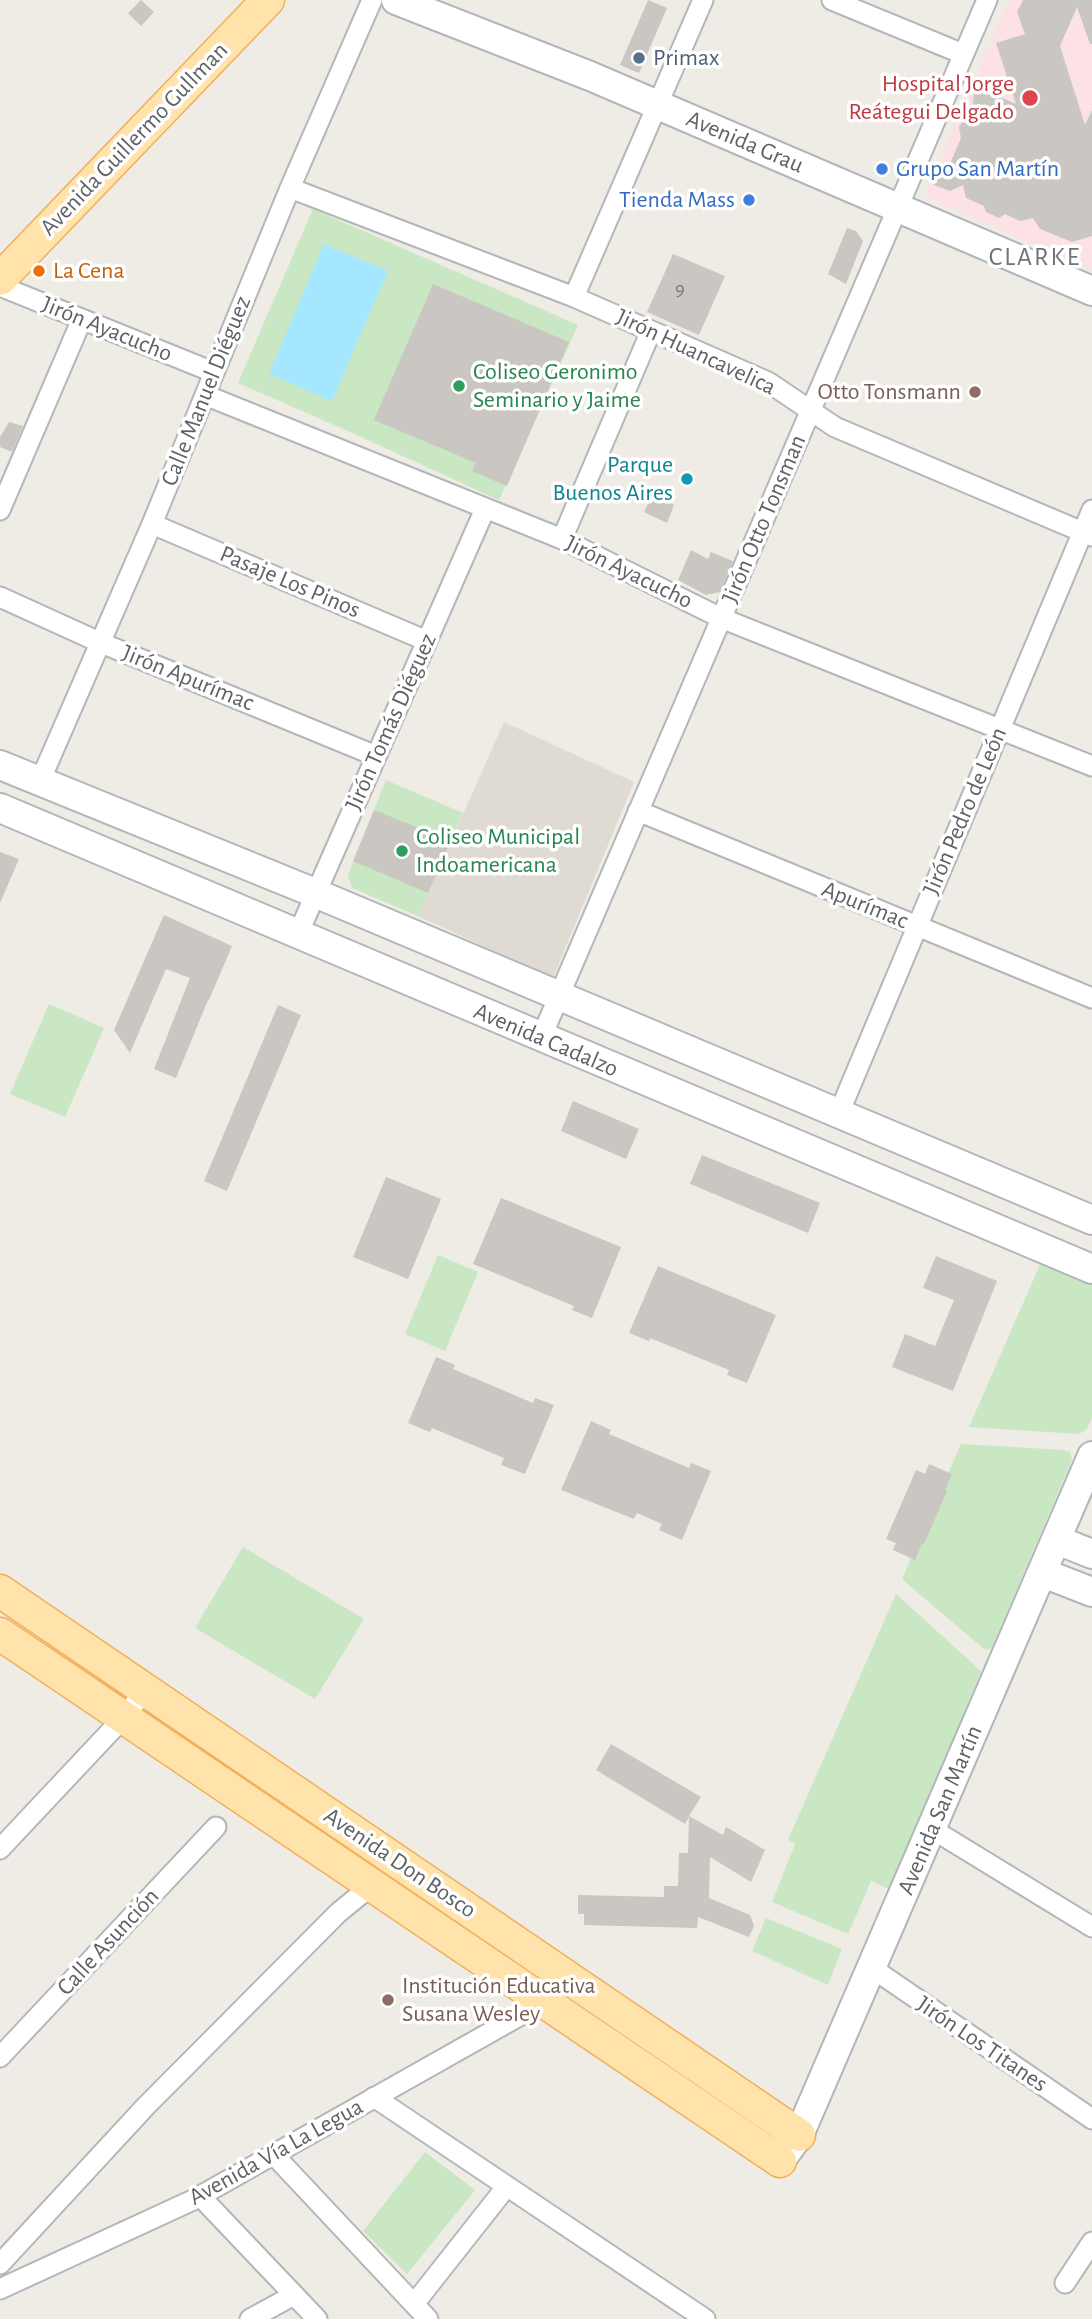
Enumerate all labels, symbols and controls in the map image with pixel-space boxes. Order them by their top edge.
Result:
street label: Avenida Guillermo Gullman [34,36,234,242]
place label: Primax [653,44,719,72]
marker: Primax [631,50,647,66]
place label: Hospital Jorge Reátegui Delgado [848,70,1014,126]
marker: Hospital Jorge Reátegui Delgado [1020,88,1040,108]
street label: Avenida Grau [682,104,808,180]
place label: Grupo San Martín [896,155,1059,183]
marker: Grupo San Martín [874,161,890,177]
place label: Tienda Mass [619,186,735,214]
marker: Tienda Mass [741,192,757,208]
district label: CLARKE [989,241,1081,273]
place label: La Cena [53,257,125,285]
marker: La Cena [31,263,47,279]
house number: 9 [675,276,685,302]
street label: Jirón Ayacucho [38,290,176,368]
street label: Calle Manuel Diéguez [155,292,257,490]
street label: Jirón Huancavelica [612,302,780,402]
place label: Coliseo Geronimo Seminario y Jaime [473,358,641,414]
marker: Coliseo Geronimo Seminario y Jaime [451,378,467,394]
place label: Otto Tonsmann [817,378,961,406]
marker: Otto Tonsmann [967,384,983,400]
street label: Jirón Otto Tonsman [716,430,812,608]
place label: Parque Buenos Aires [552,451,673,507]
marker: Parque Buenos Aires [679,471,695,487]
street label: Jirón Ayacucho [561,529,697,615]
street label: Pasaje Los Pinos [215,539,365,625]
street label: Jirón Tomás Diéguez [339,629,443,815]
street label: Jirón Apurímac [118,639,258,717]
street label: Jirón Pedro de León [917,723,1013,899]
place label: Coliseo Municipal Indoamericana [416,823,580,879]
marker: Coliseo Municipal Indoamericana [394,843,410,859]
street label: Apurímac [818,875,912,935]
street label: Avenida Cadalzo [469,997,623,1083]
street label: Avenida San Martín [891,1721,989,1899]
street label: Avenida Don Bosco [318,1801,482,1925]
street label: Calle Asunción [51,1882,165,2002]
place label: Institución Educativa Susana Wesley [402,1972,596,2028]
street label: Jirón Los Titanes [911,1990,1053,2098]
marker: Institución Educativa Susana Wesley [380,1992,396,2008]
street label: Avenida Vía La Legua [184,2092,368,2212]

